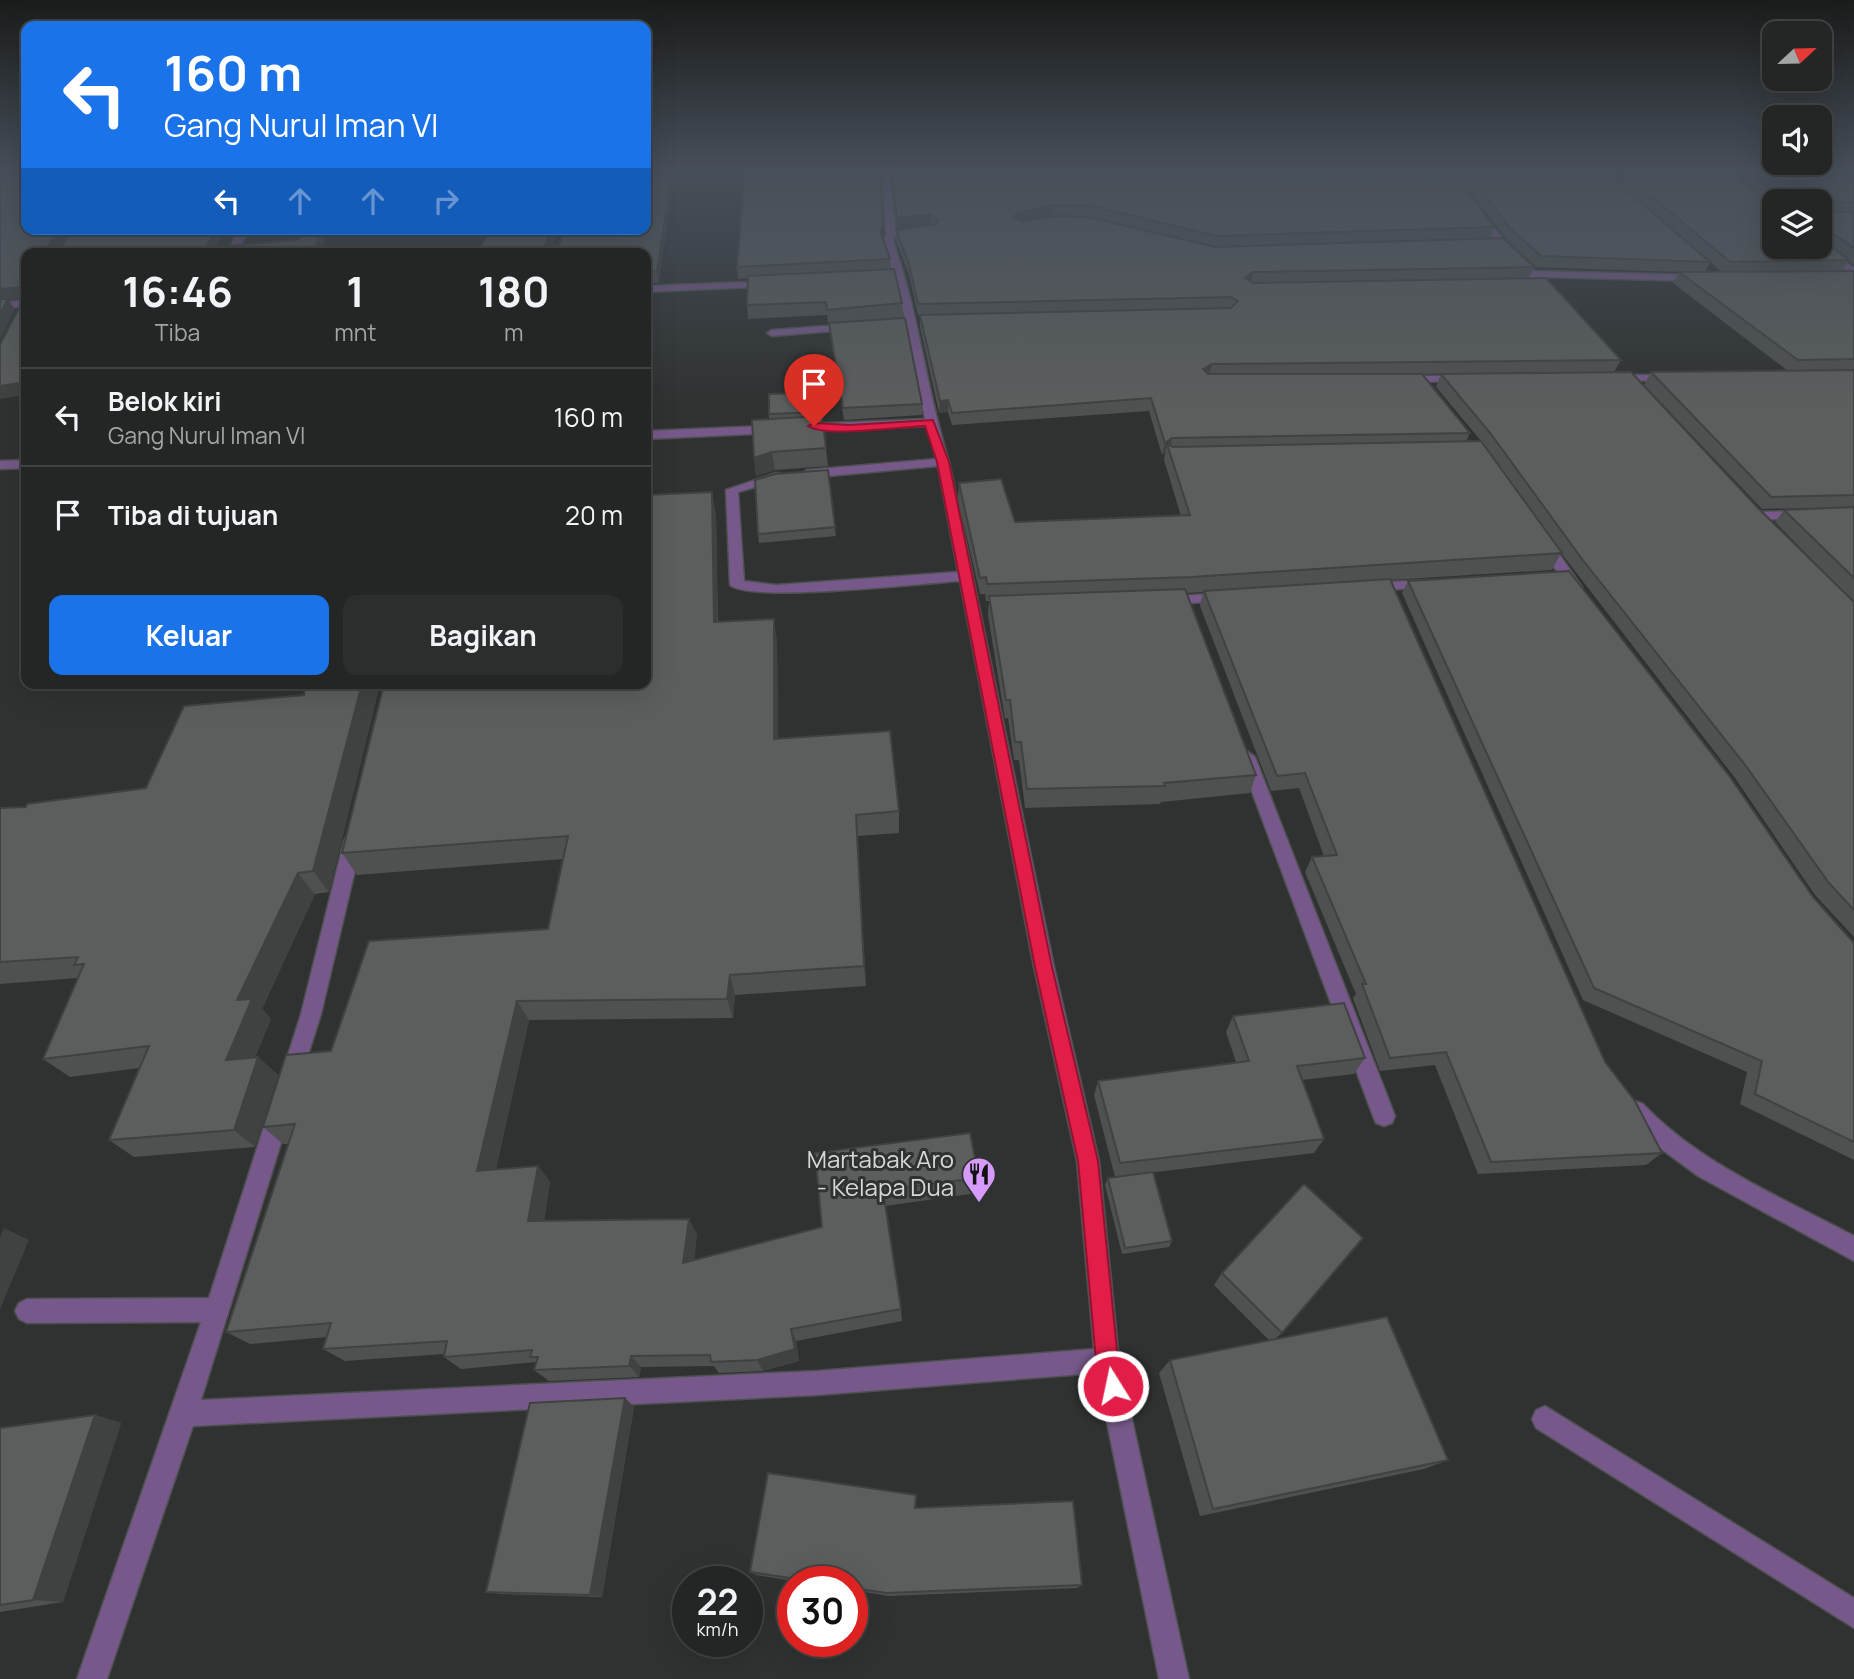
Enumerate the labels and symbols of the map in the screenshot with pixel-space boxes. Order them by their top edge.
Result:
north arrow [1762,21,1832,91]
pin [784,354,844,426]
place label: Martabak Aro - Kelapa Dua [807,1142,954,1203]
restaurant icon: Martabak Aro - Kelapa Dua [960,1155,998,1204]
position arrow [1076,1349,1150,1423]
speed limit sign: 30 [777,1566,868,1657]

